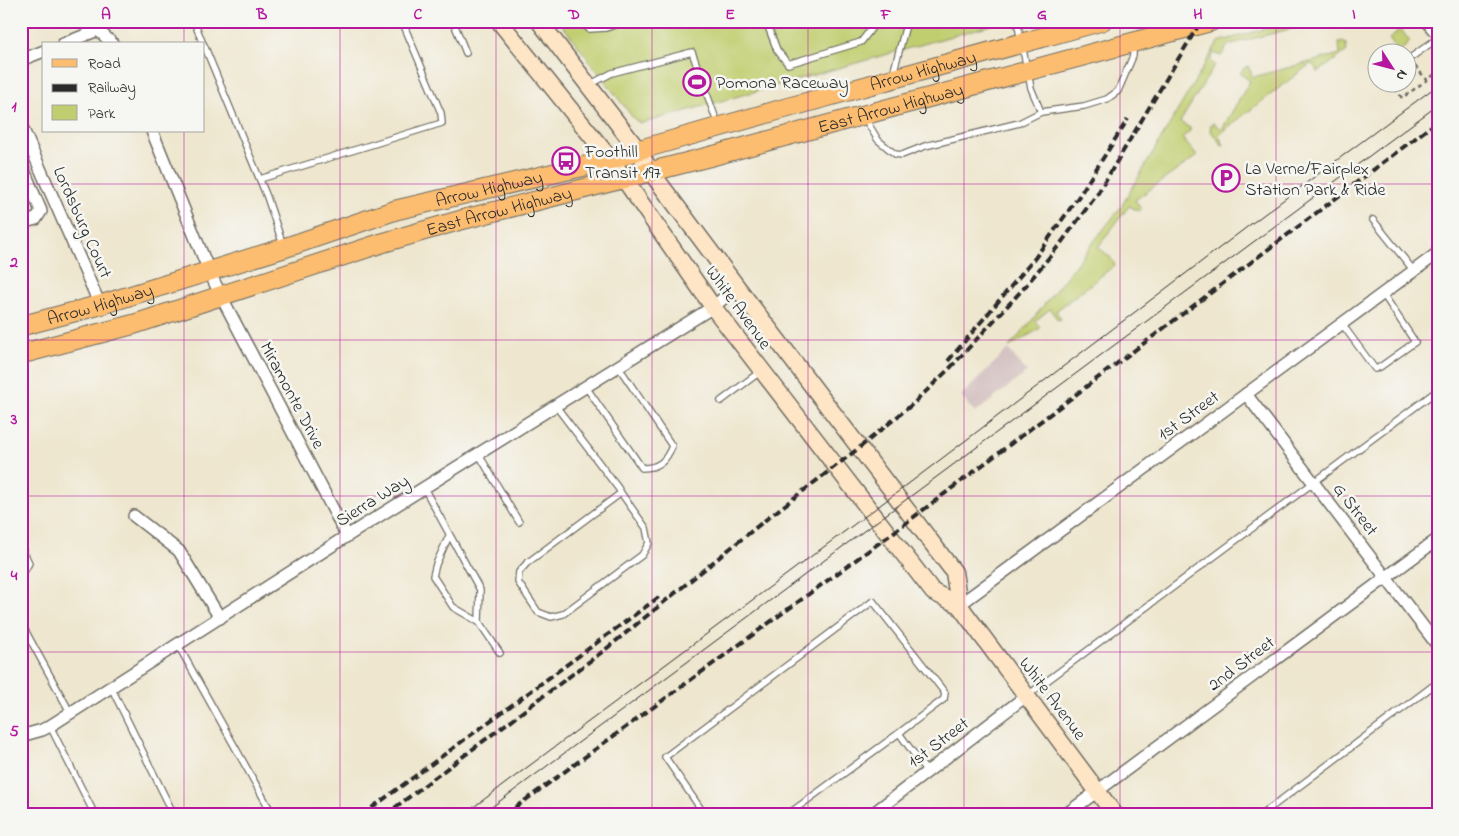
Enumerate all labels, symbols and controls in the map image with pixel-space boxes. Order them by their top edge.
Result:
text: A [101,3,111,27]
text: B [256,3,268,27]
text: C [414,3,423,27]
text: D [567,3,580,27]
text: E [725,3,735,27]
text: F [880,3,892,27]
text: G [1037,3,1047,27]
text: H [1193,3,1203,27]
text: I [1352,3,1356,27]
legend [42,42,205,132]
north arrow [1366,42,1416,92]
street label: Arrow Highway [867,45,980,99]
text: Road [88,53,121,75]
text: N [1390,65,1413,85]
sports icon: Pomona Raceway [682,67,712,97]
place label: Pomona Raceway [716,71,848,97]
text: Railway [88,77,136,100]
street label: East Arrow Highway [815,78,967,142]
text: 1 [11,95,17,119]
text: Park [88,103,116,125]
place label: Foothill Transit 197 [584,140,662,187]
bus stop icon: Foothill Transit 197 [551,146,581,176]
place label: La Verne/Fairplex Station Park & Ride [1245,157,1386,204]
street label: Lordsburg Court [44,163,117,283]
parking icon: La Verne/Fairplex Station Park & Ride [1211,163,1241,193]
street label: Arrow Highway [433,165,545,215]
street label: East Arrow Highway [423,181,575,244]
text: 2 [9,251,18,275]
street label: White Avenue [698,261,777,356]
street label: Arrow Highway [45,278,157,333]
street label: Miramonte Drive [252,338,331,455]
street label: 1st Street [1153,385,1225,448]
text: 3 [10,408,18,432]
street label: Sierra Way [331,469,415,534]
street label: G Street [1325,478,1383,542]
text: 4 [10,564,18,588]
street label: 2nd Street [1203,631,1281,698]
street label: White Avenue [1011,652,1092,747]
street label: 1st Street [903,712,975,775]
text: 5 [9,720,19,744]

